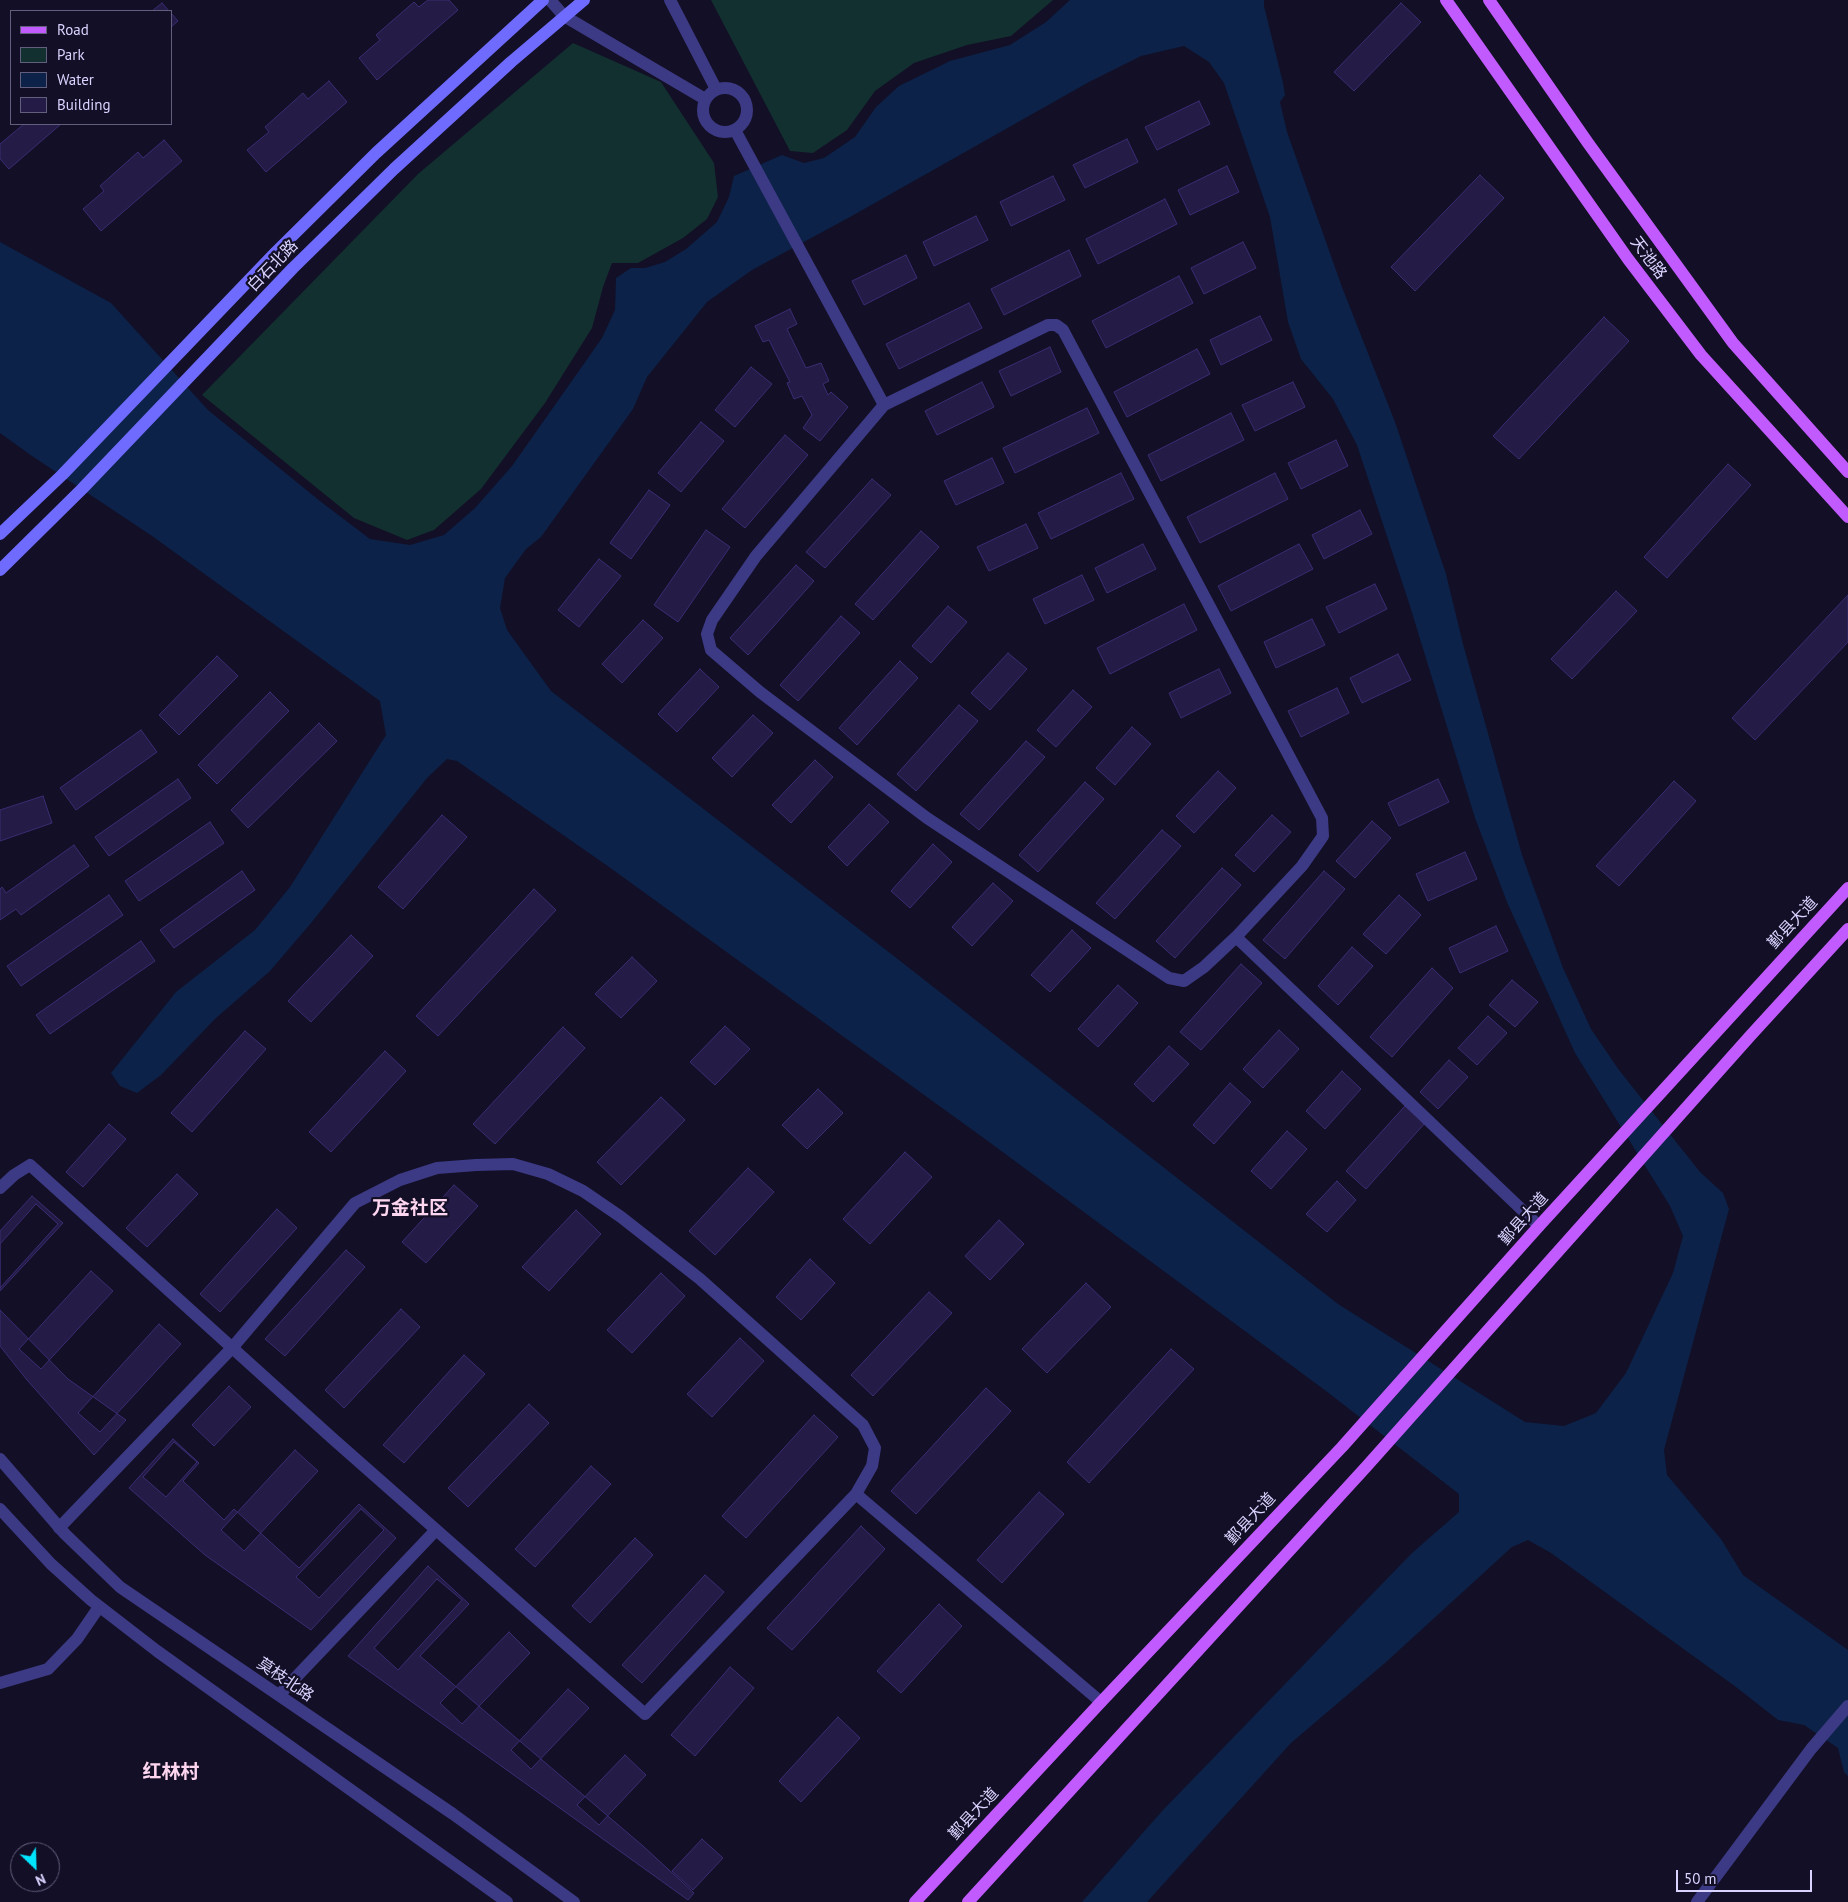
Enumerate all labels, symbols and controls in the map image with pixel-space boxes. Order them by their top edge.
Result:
legend [10,10,172,125]
text: Road [57,20,89,39]
text: Park [57,45,85,64]
text: Water [57,70,94,89]
text: Building [57,95,111,114]
street label: 天池路 [1626,233,1670,283]
street label: 白石北路 [244,236,302,296]
street label: 鄞县大道 [1764,893,1822,953]
street label: 鄞县大道 [1495,1189,1553,1249]
district label: 万金社区 [372,1198,448,1220]
street label: 鄞县大道 [1222,1489,1280,1549]
street label: 莫枝北路 [253,1654,317,1706]
district label: 红林村 [143,1762,199,1784]
street label: 鄞县大道 [945,1784,1003,1844]
north arrow [10,1842,60,1892]
scale bar [1678,1860,1814,1892]
text: 50 m [1684,1869,1717,1888]
text: N [33,1870,49,1890]

